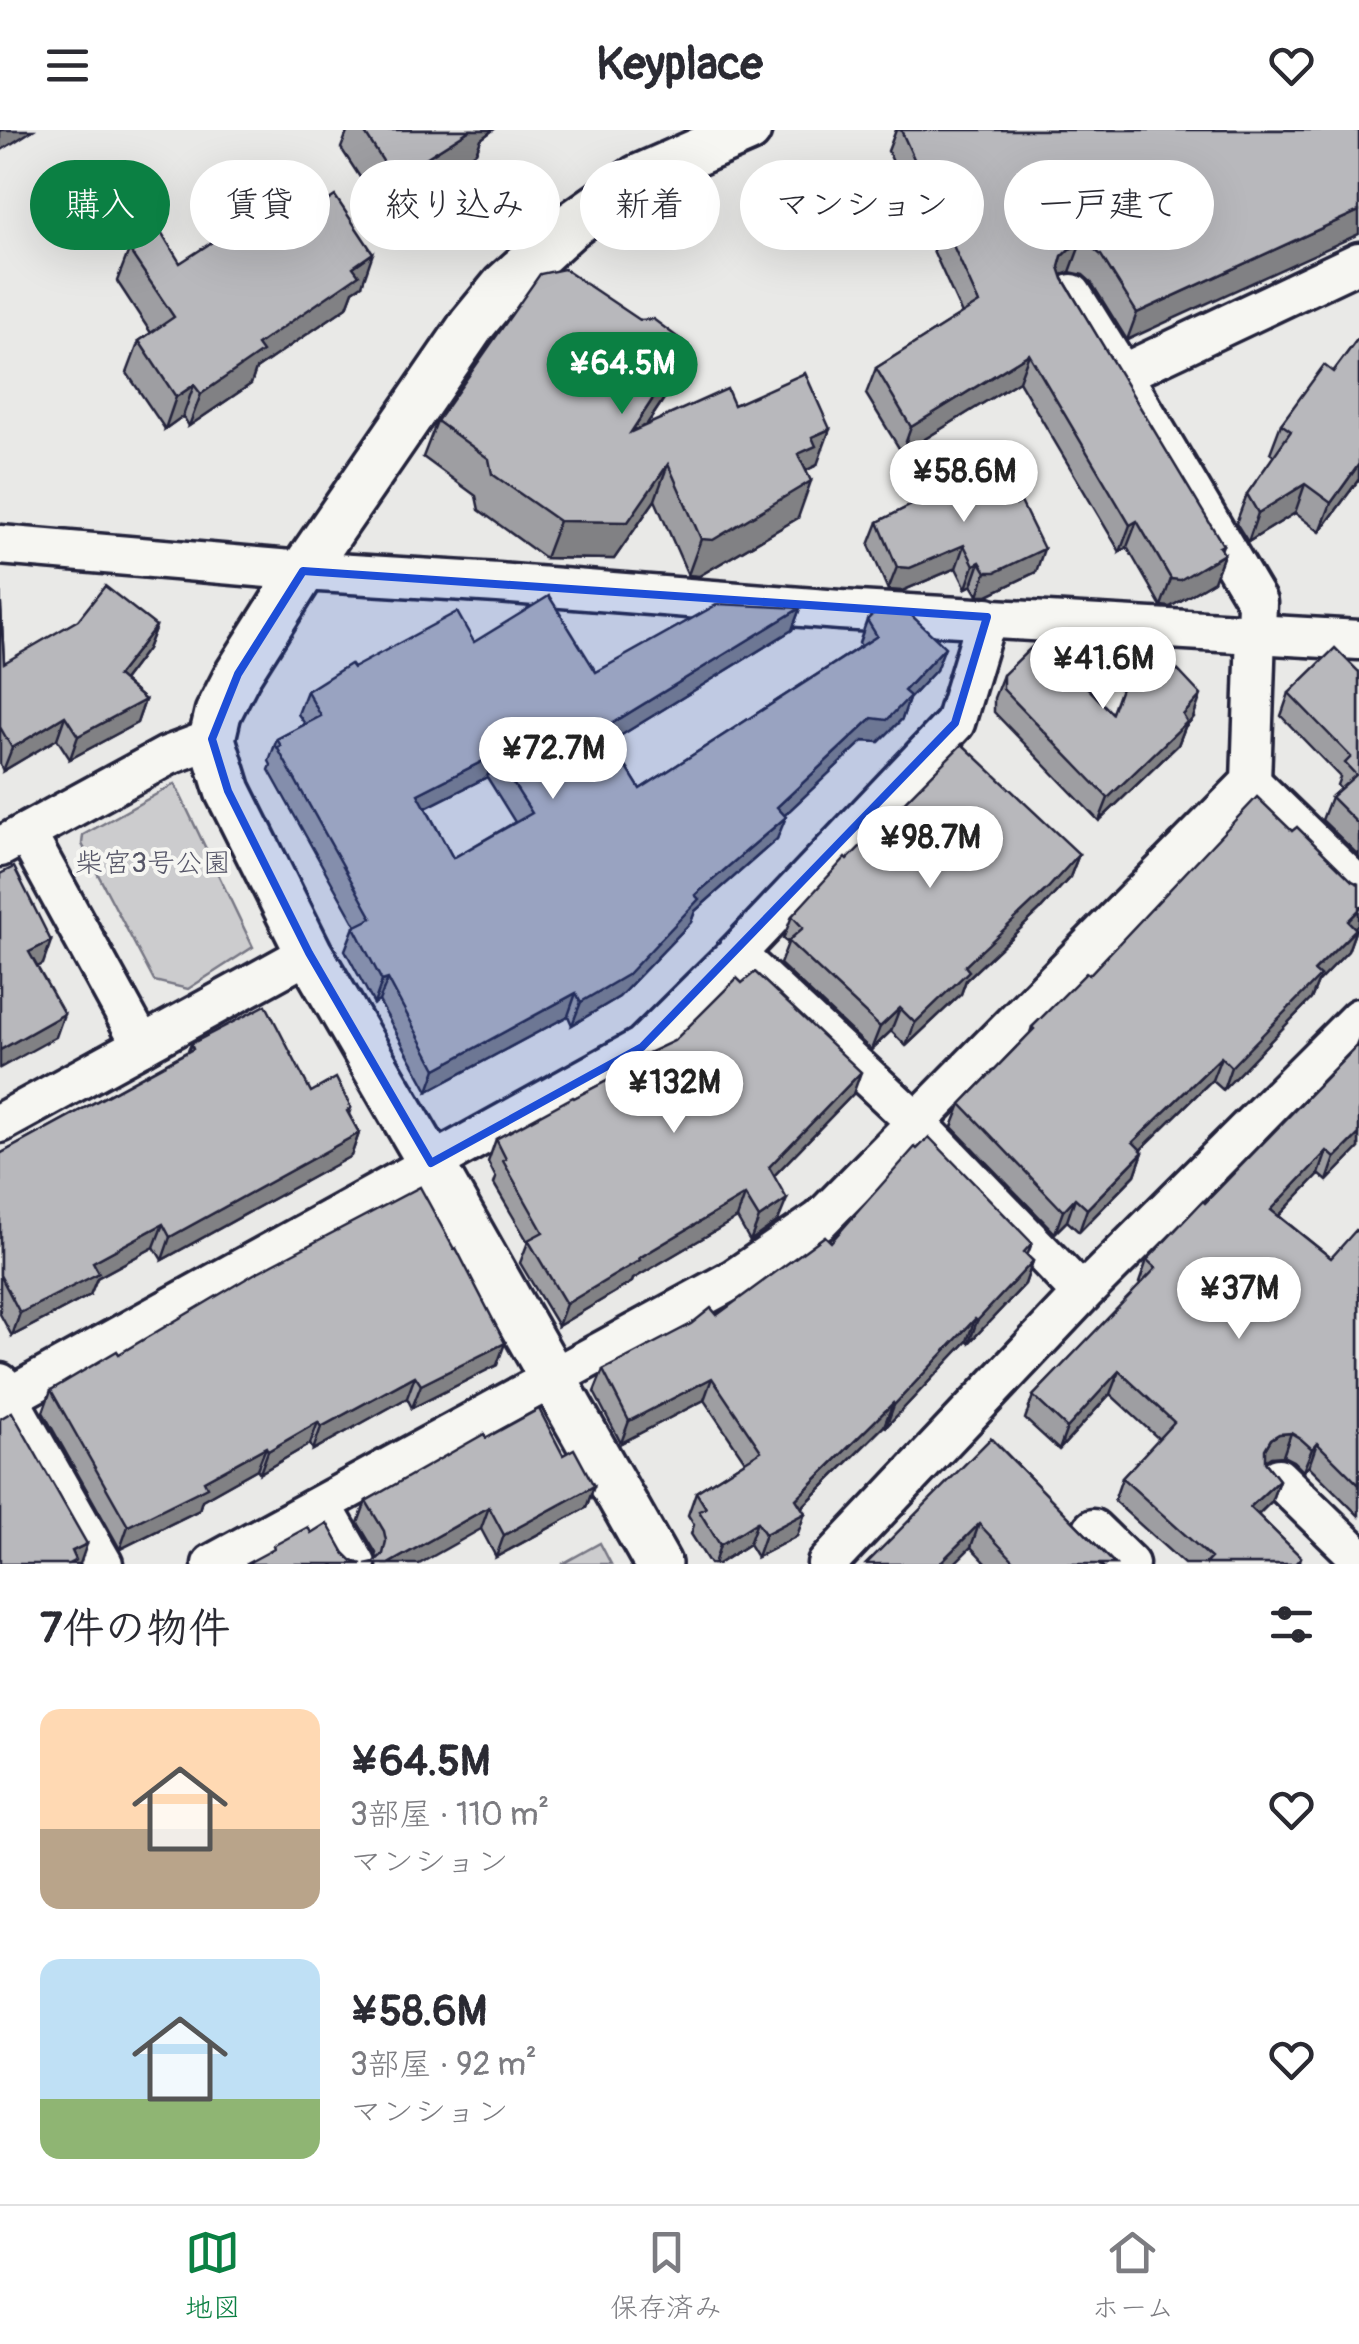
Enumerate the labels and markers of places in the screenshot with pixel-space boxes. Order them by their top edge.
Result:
pin: ¥64.5M [541,332,703,417]
pin: ¥58.6M [883,440,1045,525]
pin: ¥41.6M [1022,627,1184,712]
pin: ¥72.7M [472,717,634,802]
pin: ¥98.7M [849,806,1011,891]
pin: ¥132M [604,1051,744,1136]
pin: ¥37M [1180,1257,1298,1342]

